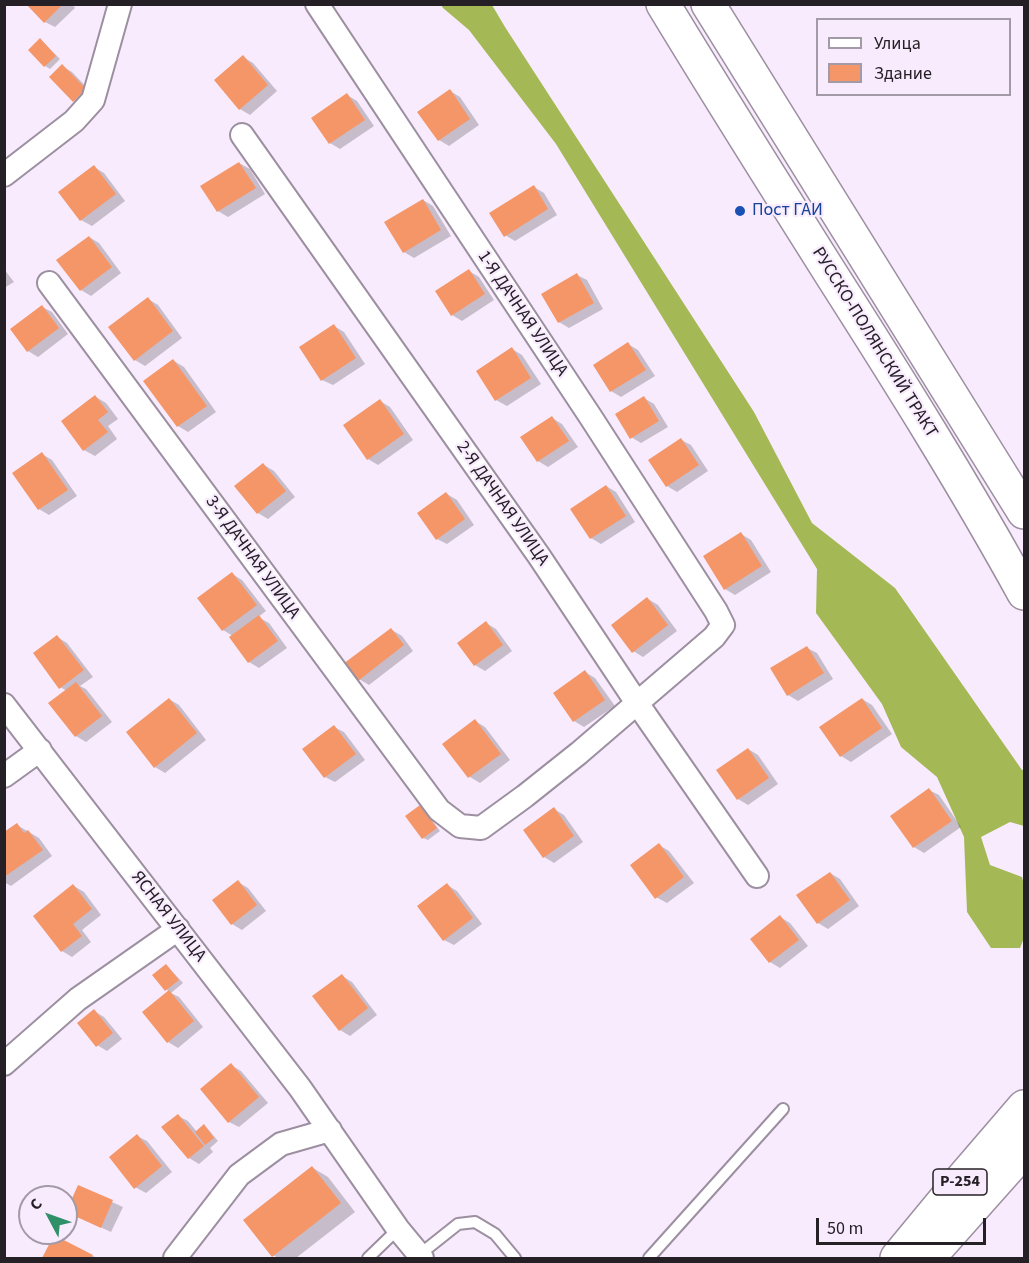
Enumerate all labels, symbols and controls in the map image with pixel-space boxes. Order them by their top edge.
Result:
legend [816,18,1011,96]
text: Улица [874,31,921,56]
text: Здание [874,61,932,86]
place label: Пост ГАИ [752,200,823,222]
marker: Пост ГАИ [733,204,747,218]
street label: РУССКО-ПОЛЯНСКИЙ ТРАКТ [806,244,942,442]
street label: 1-Я ДАЧНАЯ УЛИЦА [472,247,572,381]
street label: 2-Я ДАЧНАЯ УЛИЦА [451,438,553,570]
street label: 3-Я ДАЧНАЯ УЛИЦА [200,492,304,624]
street label: ЯСНАЯ УЛИЦА [126,867,210,967]
road number: Р-254 [933,1169,987,1195]
north arrow [18,1185,78,1245]
text: С [25,1194,47,1215]
scale bar [819,1206,988,1244]
text: 50 m [827,1216,863,1241]

